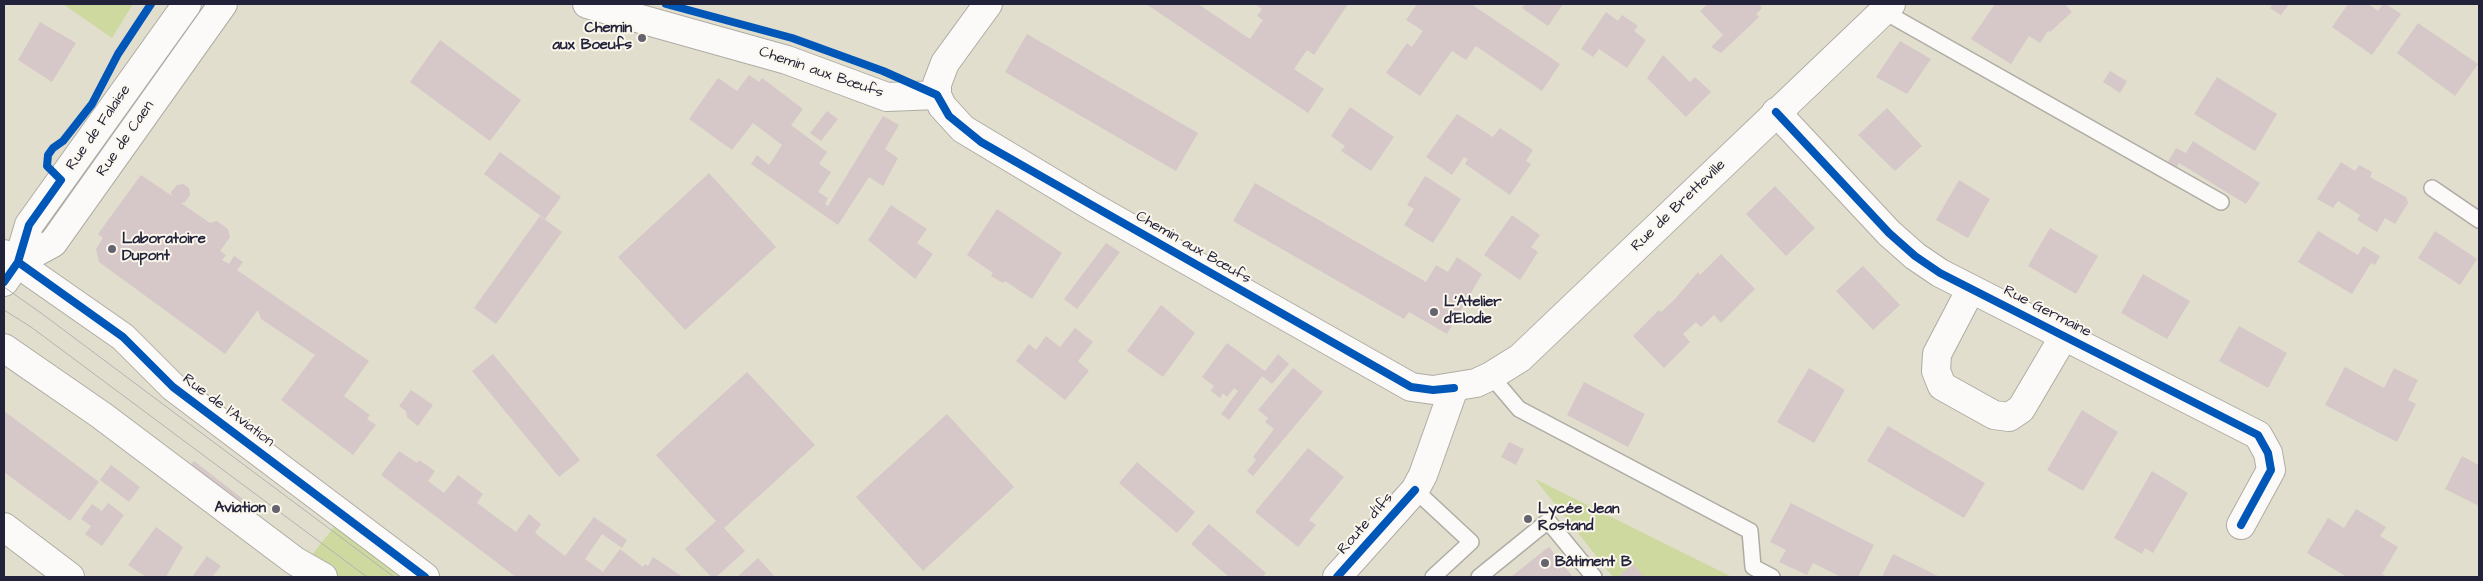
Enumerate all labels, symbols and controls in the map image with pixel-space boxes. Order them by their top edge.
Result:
place label: Chemin aux Boeufs [552,20,632,55]
marker: Chemin aux Boeufs [636,32,648,44]
street label: Chemin aux Bœufs [756,43,886,103]
street label: Rue de Falaise [63,82,135,174]
street label: Rue de Caen [93,98,159,180]
street label: Rue de Bretteville [1628,156,1730,256]
street label: Chemin aux Bœufs [1132,208,1254,288]
place label: Laboratoire Dupont [122,231,206,266]
marker: Laboratoire Dupont [106,243,118,255]
street label: Rue Germaine [2000,282,2094,342]
place label: L'Atelier d'Elodie [1444,294,1502,329]
marker: L'Atelier d'Elodie [1428,306,1440,318]
street label: Rue de l'Aviation [178,371,278,451]
street label: Route d'Ifs [1334,490,1398,558]
place label: Aviation [214,500,266,518]
place label: Lycée Jean Rostand [1538,501,1620,536]
marker: Aviation [270,503,282,515]
marker: Lycée Jean Rostand [1522,513,1534,525]
place label: Bâtiment B [1555,554,1632,572]
marker: Bâtiment B [1539,557,1551,569]

